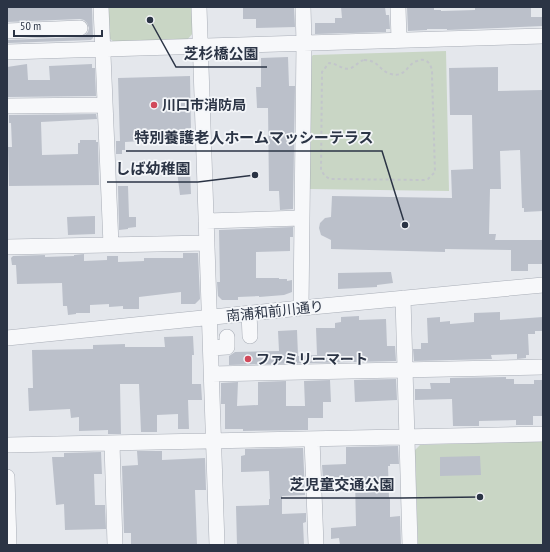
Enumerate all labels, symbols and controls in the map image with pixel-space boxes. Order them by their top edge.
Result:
scale bar [14,12,102,38]
text: 50 m [20,18,41,33]
callout: 芝杉橋公園 [176,40,267,67]
text: 芝杉橋公園 [183,44,259,63]
place label: 川口市消防局 [162,96,246,114]
marker: 川口市消防局 [149,100,159,110]
callout: 特別養護老人ホームマッシーテラス [126,124,382,151]
text: 特別養護老人ホームマッシーテラス [134,128,374,147]
callout: しば幼稚園 [107,155,198,182]
text: しば幼稚園 [115,159,191,178]
street label: 南浦和前川通り [225,297,325,325]
place label: ファミリーマート [256,350,368,368]
marker: ファミリーマート [243,354,253,364]
callout: 芝児童交通公園 [281,471,402,498]
text: 芝児童交通公園 [289,475,395,494]

